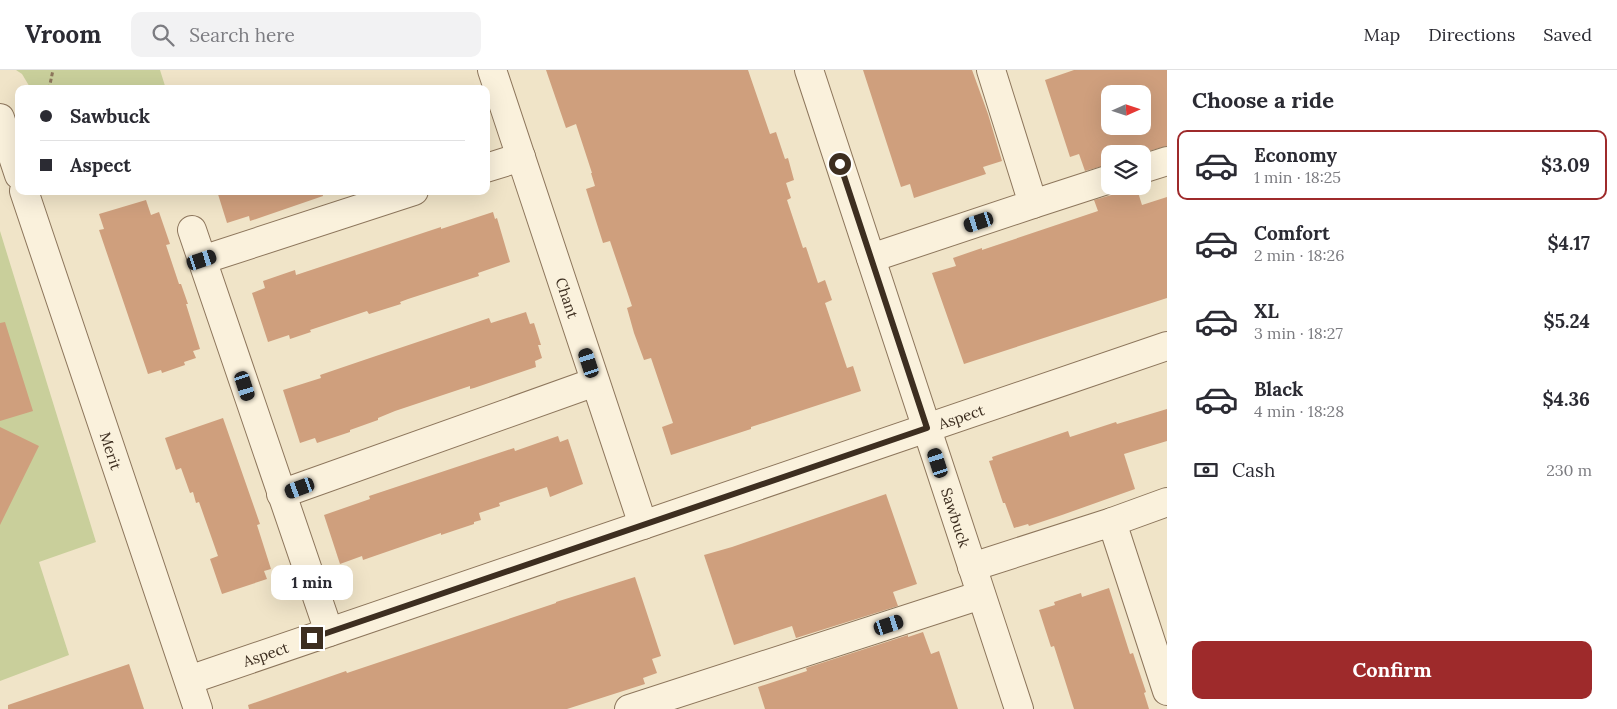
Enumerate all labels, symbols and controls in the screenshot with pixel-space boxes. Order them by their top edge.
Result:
search box [131,12,481,57]
text: Vroom [25,19,101,50]
icon: search [149,21,177,49]
text: Search here [189,23,295,47]
text: Map [1364,23,1400,46]
text: Directions [1428,23,1515,46]
text: Saved [1543,23,1592,46]
north arrow [1101,85,1151,135]
map controls [1101,85,1151,195]
text: Choose a ride [1192,86,1334,114]
text: Sawbuck [70,104,150,128]
icon: car [1194,143,1239,188]
text: Economy [1254,143,1337,167]
button: layers [1101,145,1151,195]
text: Aspect [70,153,131,177]
route start [829,153,851,175]
text: $3.09 [1541,153,1590,177]
text: 1 min · 18:25 [1254,167,1341,187]
car [962,210,995,234]
icon: car [1194,221,1239,266]
text: Comfort [1254,221,1330,245]
text: $4.17 [1547,231,1590,255]
text: 2 min · 18:26 [1254,245,1344,265]
car [185,248,218,272]
street label: Chant [552,275,583,321]
icon: car [1194,299,1239,344]
text: XL [1254,299,1279,323]
text: $5.24 [1544,309,1590,333]
text: 3 min · 18:27 [1254,323,1343,343]
car [577,346,600,380]
car [233,369,256,403]
icon: car [1194,377,1239,422]
text: Black [1254,377,1303,401]
text: $4.36 [1542,387,1590,411]
street label: Aspect [935,400,987,433]
text: 4 min · 18:28 [1254,401,1344,421]
street label: Merit [96,429,126,472]
car [926,446,949,480]
icon: cash [1192,456,1220,484]
text: Cash [1232,458,1275,482]
text: 230 m [1546,460,1592,480]
car [283,476,316,500]
street label: Sawbuck [937,485,975,550]
callout: 1 min [271,566,353,600]
text: 1 min [292,572,332,592]
car [872,613,905,637]
route end [301,627,323,649]
street label: Aspect [239,637,291,671]
button: Confirm [1192,641,1592,699]

